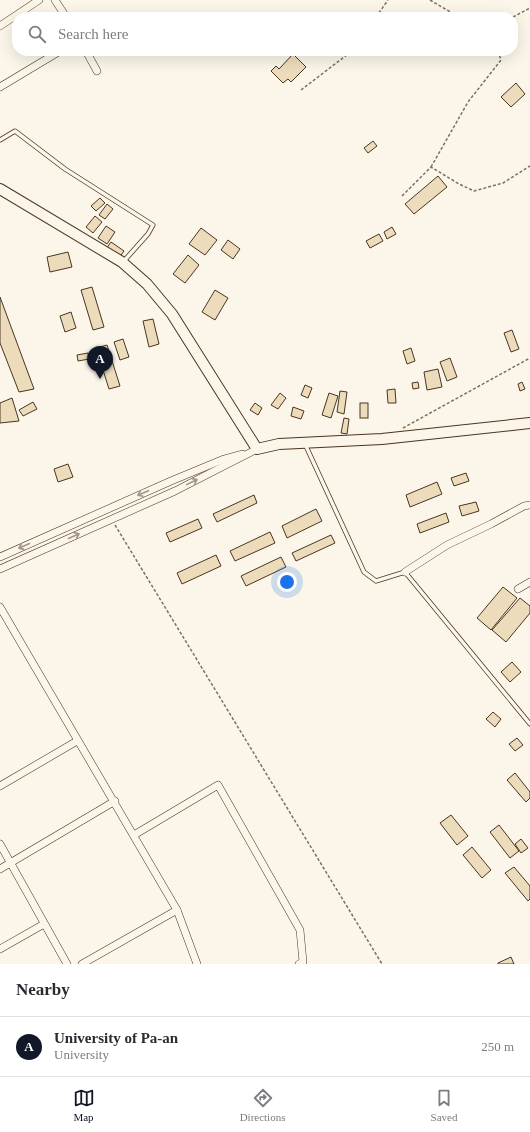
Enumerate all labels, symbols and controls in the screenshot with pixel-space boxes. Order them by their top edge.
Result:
search box [12,12,518,56]
icon: search [26,23,48,45]
text: Search here [58,26,128,42]
pin: A [87,346,113,379]
one-way arrow [186,478,198,485]
one-way arrow [137,490,149,498]
one-way arrow [68,531,80,539]
one-way arrow [18,543,30,551]
your location [277,572,297,592]
text: Nearby [16,980,70,999]
text: University of Pa-an [54,1030,178,1046]
text: A [24,1039,34,1054]
text: 250 m [481,1039,514,1054]
text: University [54,1047,109,1062]
tab: Map [73,1087,95,1123]
tab: Directions [240,1087,285,1123]
tab: Saved [431,1087,457,1123]

